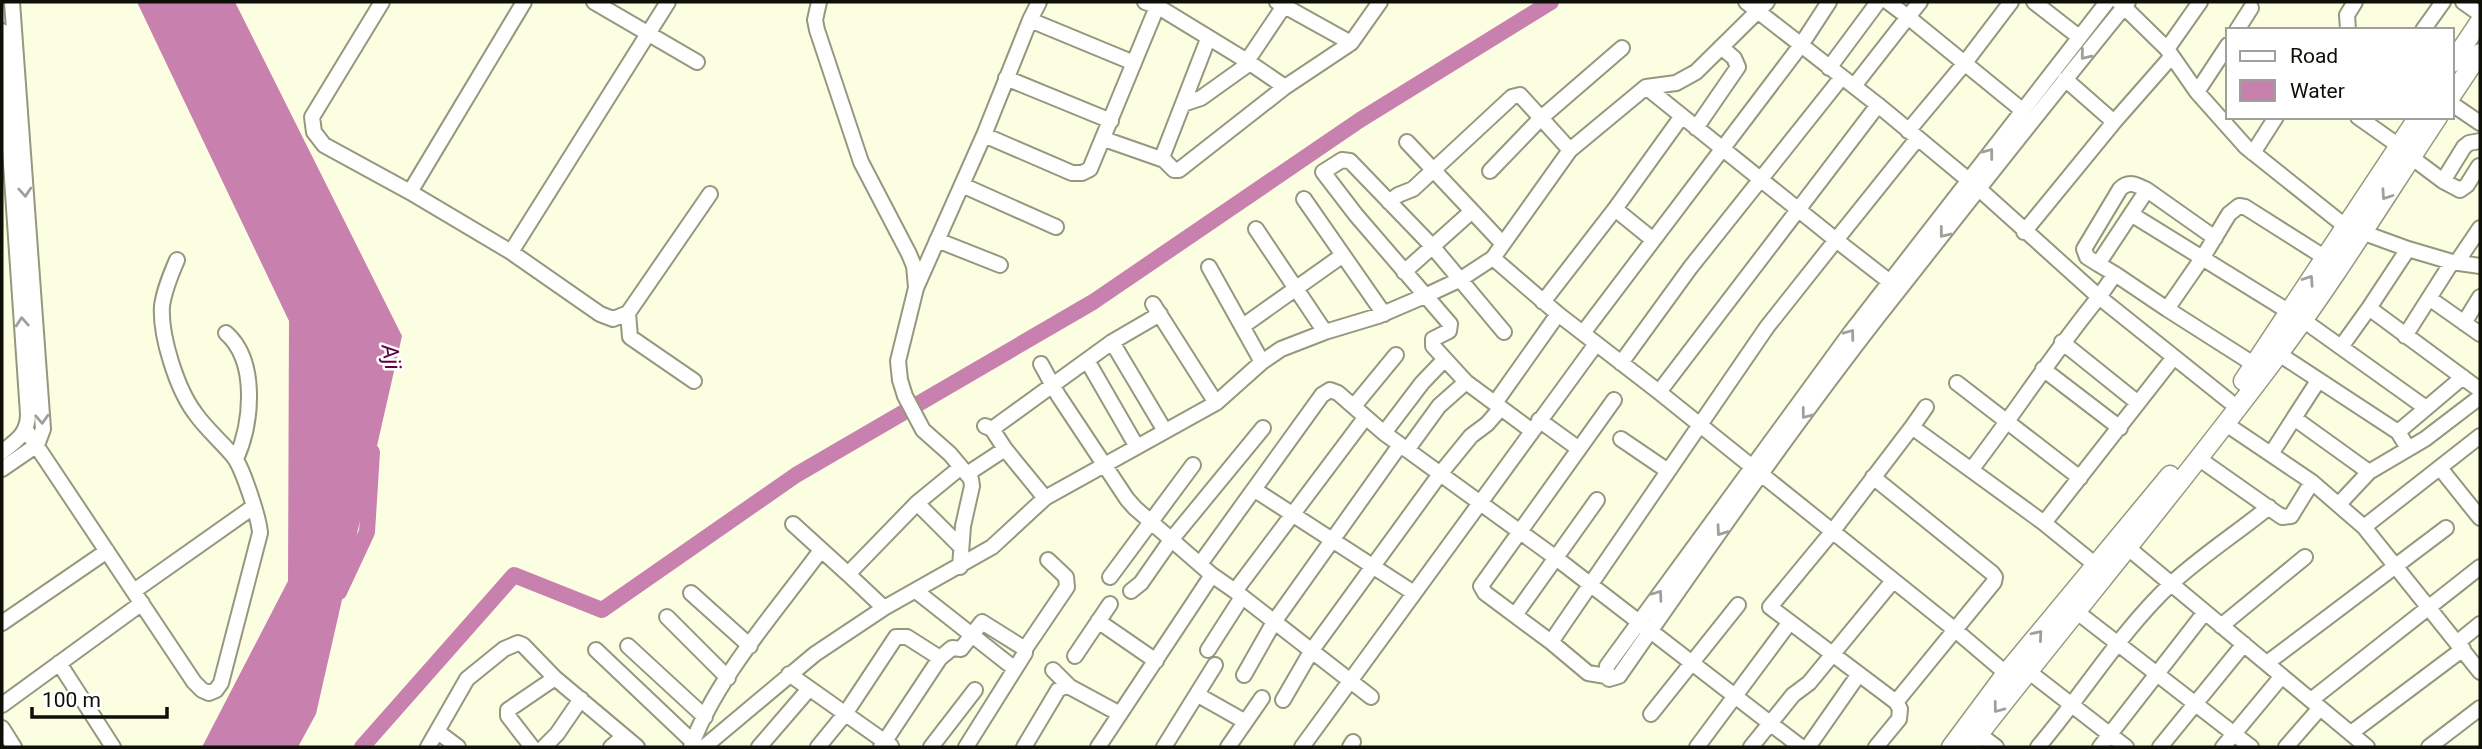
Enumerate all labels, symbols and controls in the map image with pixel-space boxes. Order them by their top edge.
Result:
legend [2226,28,2454,119]
text: Road [2290,44,2338,68]
one-way arrow [2080,47,2093,59]
text: Water [2290,79,2345,103]
one-way arrow [1980,148,1993,161]
one-way arrow [17,187,32,198]
one-way arrow [2382,187,2395,200]
one-way arrow [1939,225,1952,238]
one-way arrow [2301,275,2313,288]
one-way arrow [15,316,30,327]
one-way arrow [1842,329,1855,341]
water label: Aji [375,341,407,372]
one-way arrow [1802,406,1814,419]
one-way arrow [34,414,49,425]
one-way arrow [1717,523,1729,536]
one-way arrow [1650,590,1663,603]
one-way arrow [2029,631,2042,643]
scale bar [32,676,166,720]
text: 100 m [42,688,101,712]
one-way arrow [1994,700,2007,713]

